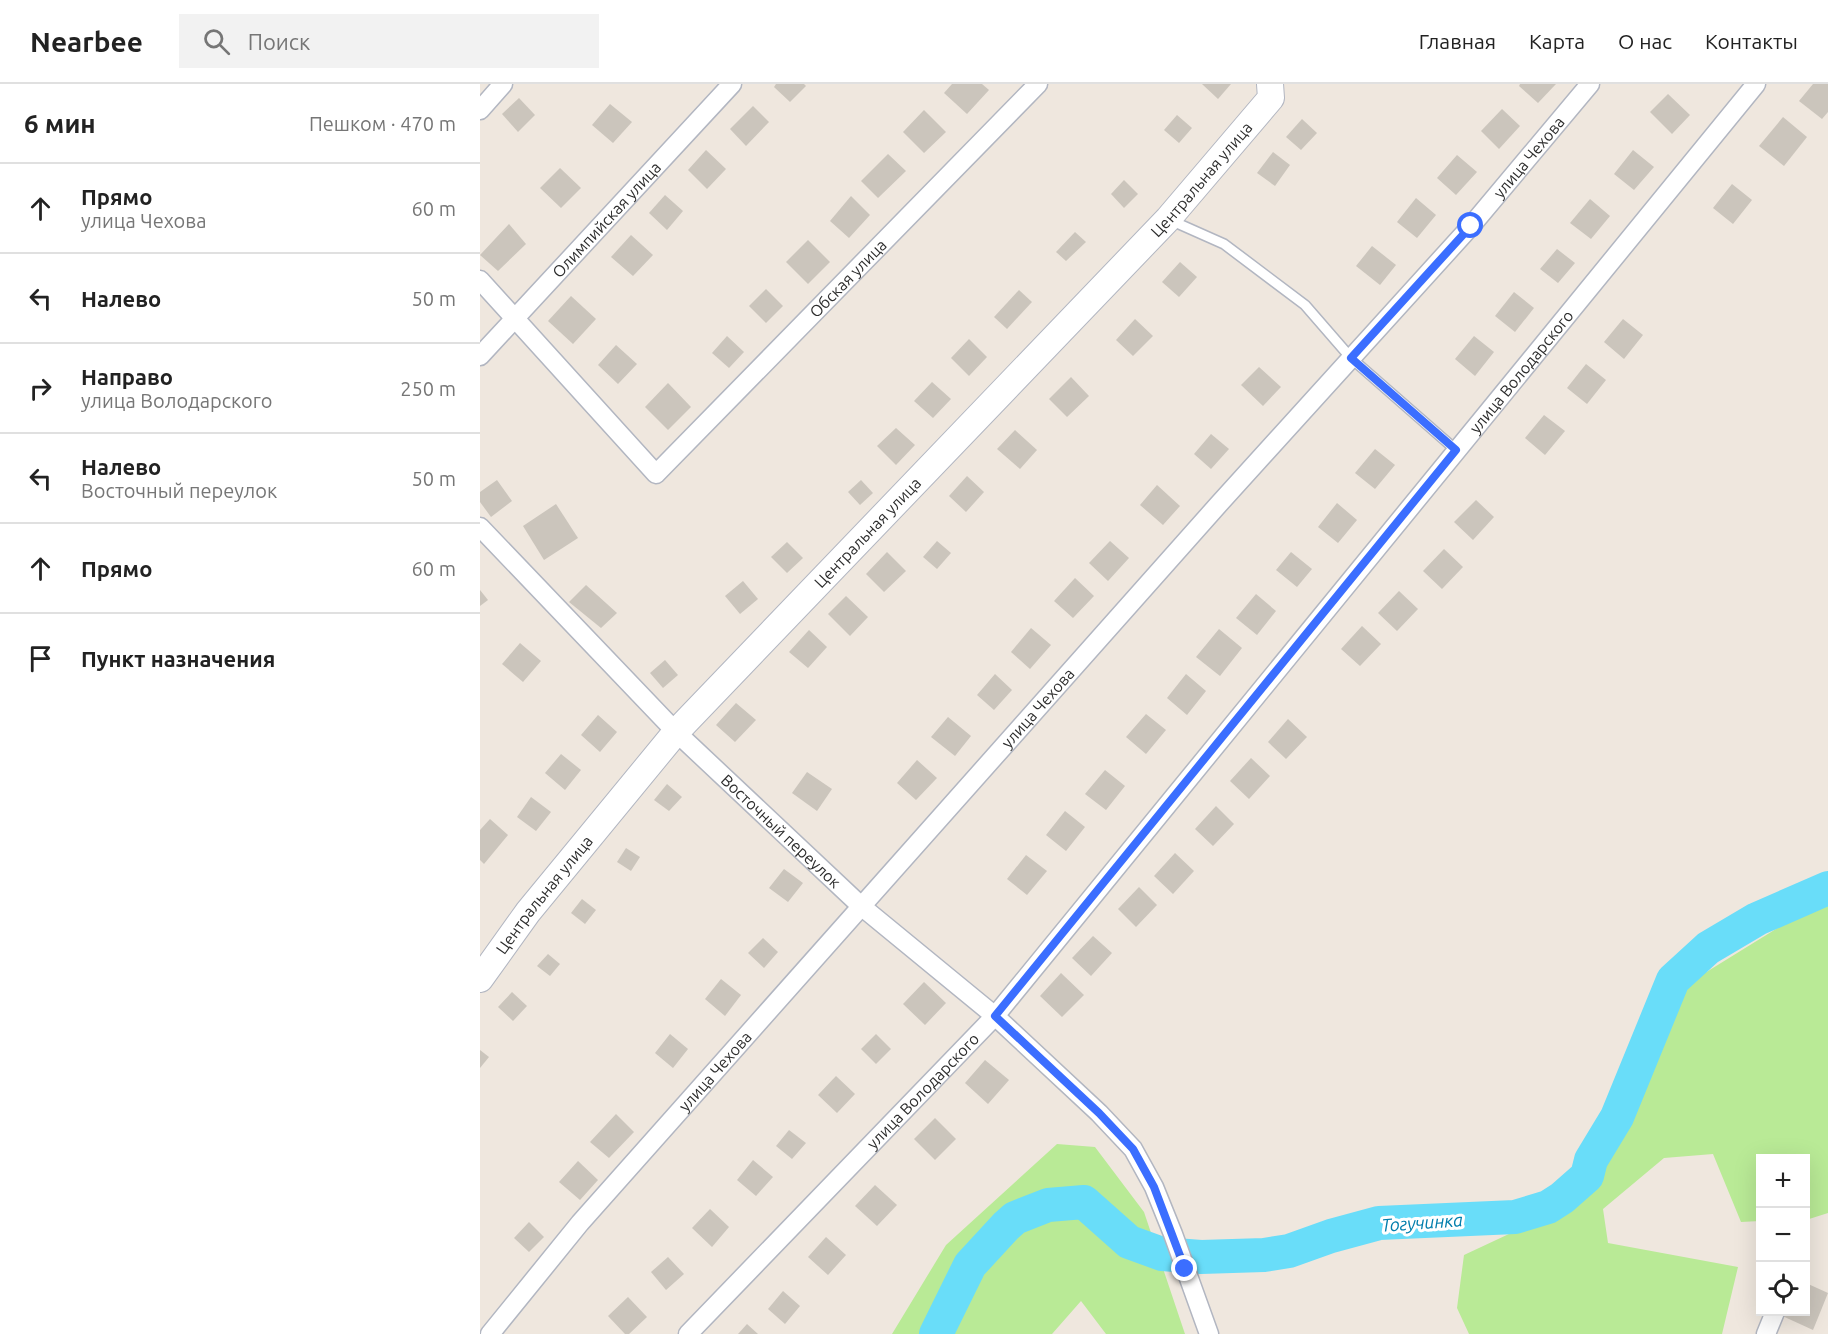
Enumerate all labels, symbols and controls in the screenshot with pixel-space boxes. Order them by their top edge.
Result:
search box [179,14,599,68]
icon: search [200,25,233,58]
text: Nearbee [30,26,143,57]
text: Поиск [248,29,310,54]
text: Главная [1419,29,1496,53]
text: Карта [1529,29,1585,53]
text: О нас [1618,29,1672,53]
text: Контакты [1705,29,1798,53]
text: 6 мин [24,109,96,138]
text: Пешком · 470 m [309,112,456,135]
street label: улица Чехова [1490,113,1568,201]
street label: Центральная улица [1147,118,1256,240]
street label: Олимпийская улица [549,158,664,281]
text: Прямо [81,184,152,209]
icon: ahead [24,192,57,225]
text: 60 m [412,197,456,220]
text: улица Чехова [81,209,207,232]
route start [1457,212,1483,238]
street label: Обская улица [806,236,890,321]
icon: left [24,282,57,315]
text: Налево [81,286,161,311]
text: 50 m [412,287,456,310]
street label: улица Володарского [1466,306,1577,437]
text: Направо [81,364,173,389]
icon: right [24,372,57,405]
text: 250 m [400,377,456,400]
text: улица Володарского [81,389,272,412]
text: Налево [81,454,161,479]
icon: left [24,462,57,495]
text: 50 m [412,467,456,490]
street label: Центральная улица [811,474,924,591]
text: Восточный переулок [81,479,277,502]
icon: ahead [24,552,57,585]
text: Прямо [81,556,152,581]
text: 60 m [412,557,456,580]
icon: arrive [24,642,57,675]
text: Пункт назначения [81,646,275,671]
street label: улица Чехова [998,664,1078,751]
street label: Восточный переулок [718,771,845,891]
street label: Центральная улица [492,832,596,957]
street label: улица Чехова [675,1028,755,1115]
street label: улица Володарского [863,1029,983,1152]
map controls [1756,1154,1810,1316]
button: + [1756,1154,1810,1208]
button: − [1756,1208,1810,1262]
water label: Тогучинка [1381,1209,1464,1235]
route end [1171,1255,1197,1281]
button: locate [1756,1262,1810,1316]

